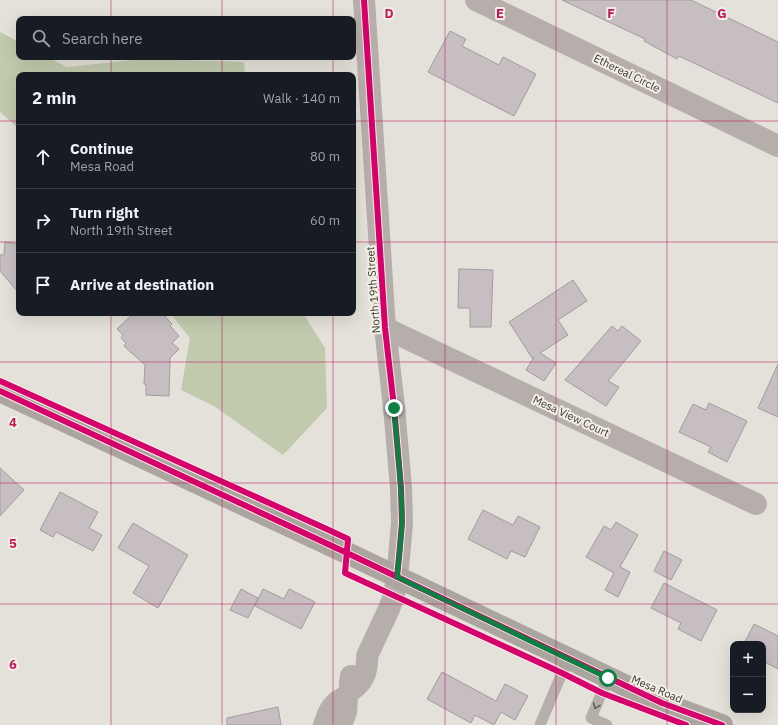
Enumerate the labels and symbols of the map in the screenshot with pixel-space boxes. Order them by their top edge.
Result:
text: D [384,5,394,22]
text: E [496,5,504,22]
text: F [607,5,615,22]
text: G [717,5,727,22]
street label: Ethereal Circle [591,51,663,95]
street label: North 19th Street [363,246,383,334]
street label: Mesa View Court [531,392,611,440]
route end [385,399,403,417]
text: 4 [9,414,17,431]
text: 5 [9,535,17,552]
text: 6 [9,656,17,673]
route start [599,669,617,687]
street label: Mesa Road [629,672,685,706]
one-way arrow [593,701,601,709]

